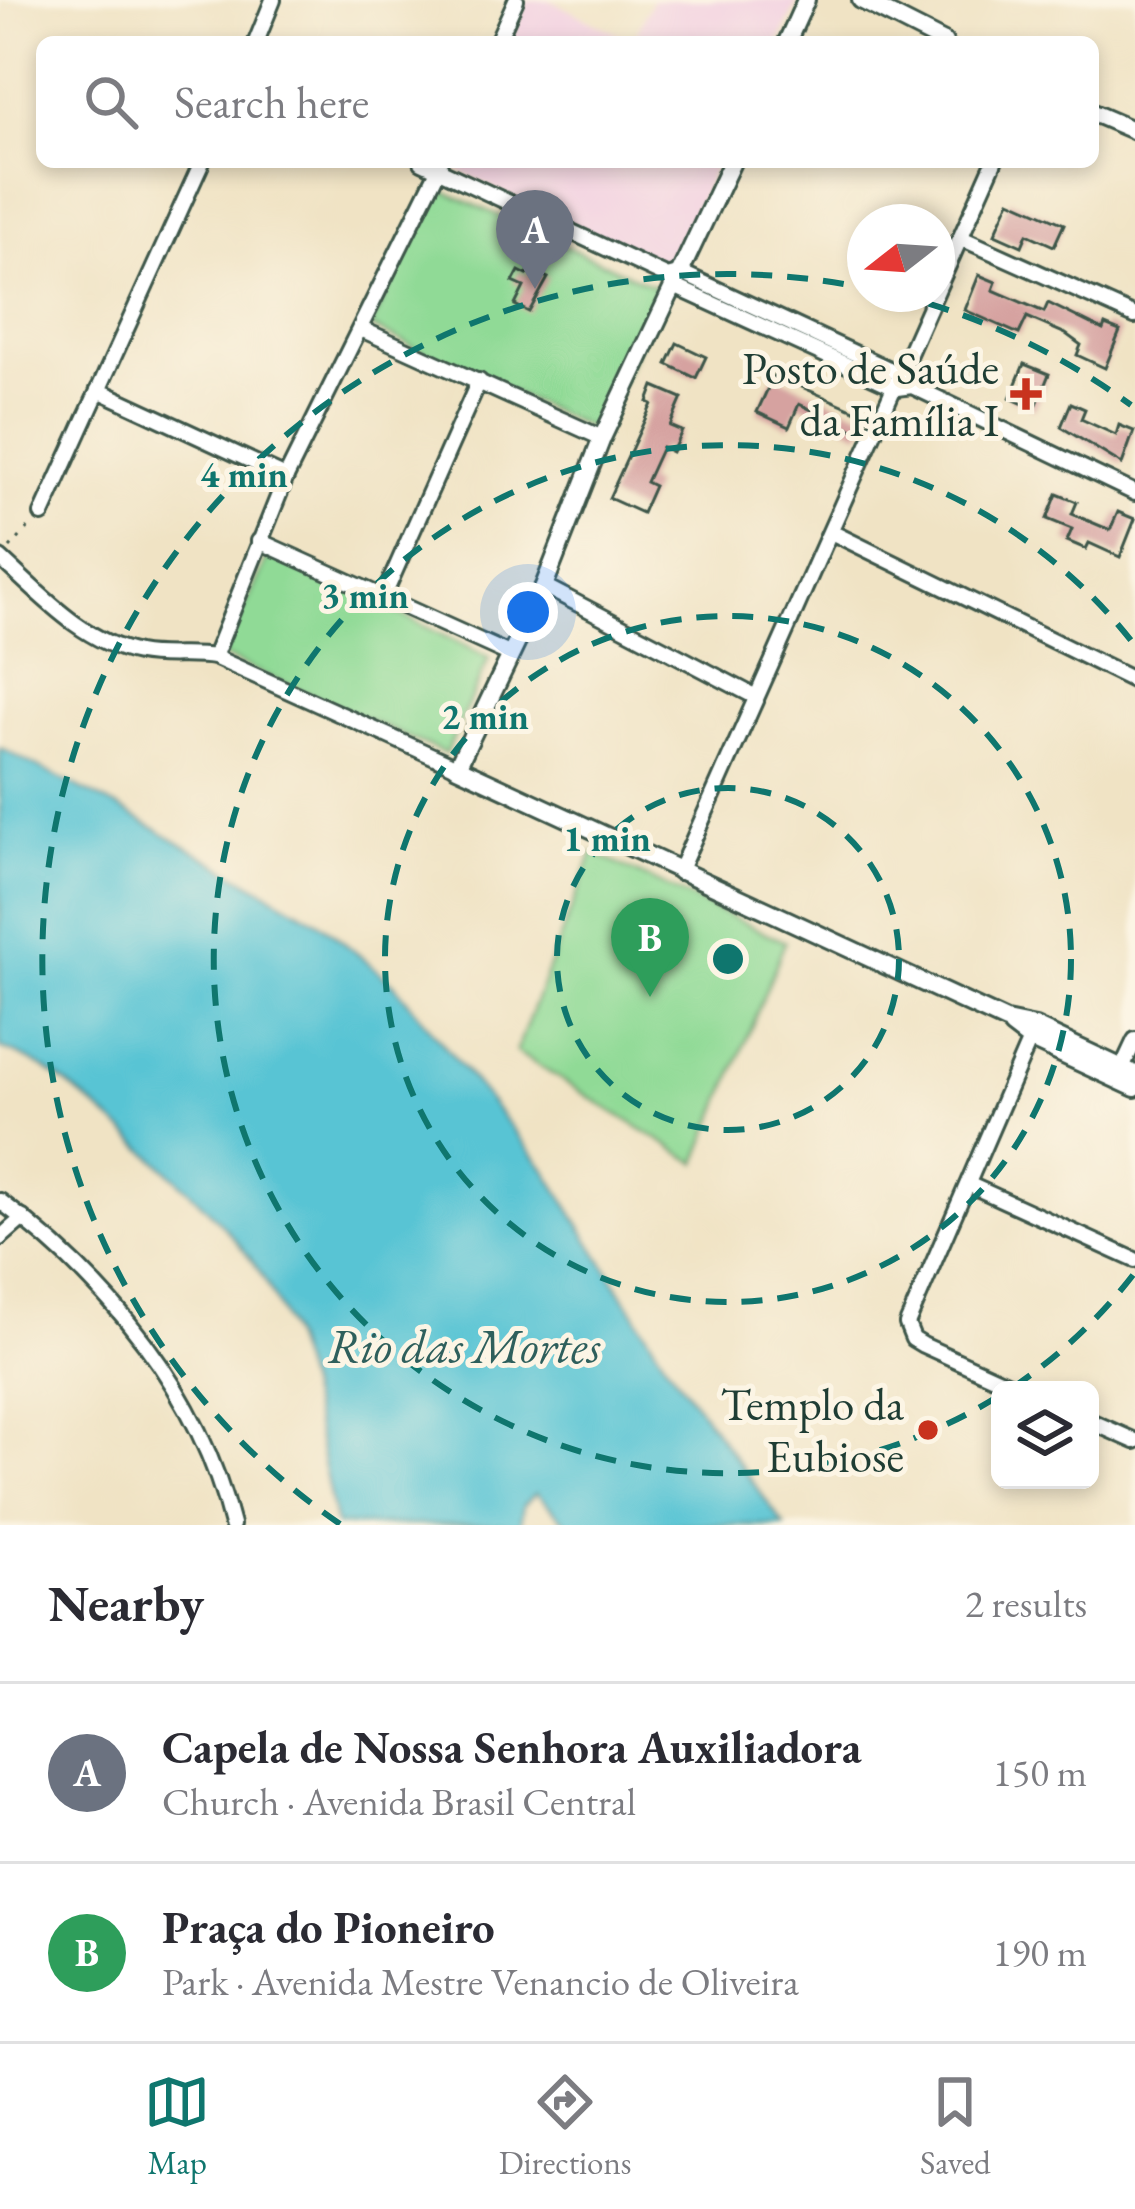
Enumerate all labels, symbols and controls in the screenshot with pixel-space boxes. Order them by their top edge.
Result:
search box [36,36,1099,168]
icon: search [78,69,144,135]
text: Search here [174,73,369,131]
pin: A [496,190,574,289]
north arrow [847,204,955,312]
place label: Posto de Saúde da Família I [742,339,999,449]
marker: Posto de Saúde da Família I [1010,378,1042,410]
text: 4 min [200,451,288,498]
text: 3 min [321,572,409,619]
your location [498,582,558,642]
text: 2 min [441,693,529,740]
text: 1 min [563,815,651,862]
pin: B [611,898,689,997]
centre of rings [707,938,749,980]
water label: Rio das Mortes [328,1315,601,1377]
place label: Templo da Eubiose [721,1375,904,1485]
map controls [991,1381,1099,1489]
button: layers [991,1381,1099,1489]
marker: Templo da Eubiose [915,1417,941,1443]
text: Nearby [48,1570,204,1636]
text: 2 results [965,1578,1087,1629]
text: Capela de Nossa Senhora Auxiliadora [162,1718,862,1776]
text: A [73,1747,101,1798]
text: 150 m [993,1747,1087,1798]
text: Church · Avenida Brasil Central [162,1776,636,1827]
text: Praça do Pioneiro [162,1898,495,1956]
text: B [75,1927,99,1978]
text: 190 m [993,1927,1087,1978]
text: Park · Avenida Mestre Venancio de Oliveira [162,1956,799,2007]
tab: Map [144,2069,210,2184]
tab: Directions [499,2069,632,2184]
tab: Saved [920,2069,991,2184]

